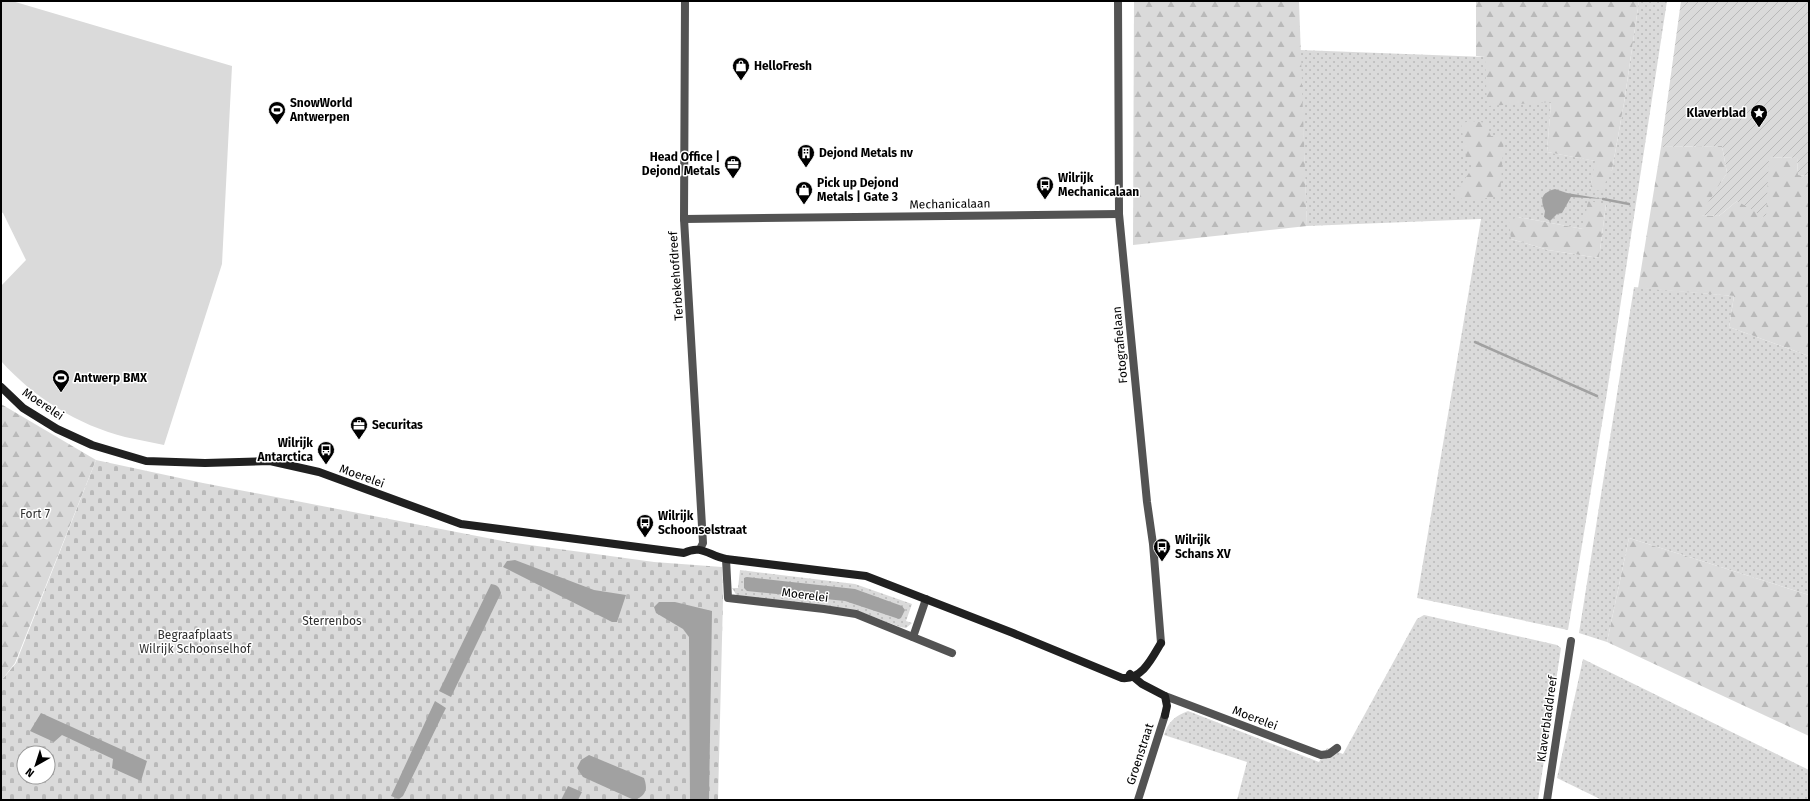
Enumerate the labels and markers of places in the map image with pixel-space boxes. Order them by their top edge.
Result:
shop icon: HelloFresh [731,56,751,81]
place label: HelloFresh [754,59,812,73]
place label: SnowWorld Antwerpen [289,96,352,124]
sports icon: SnowWorld Antwerpen [267,100,287,125]
place icon: Klaverblad [1749,103,1769,128]
place label: Klaverblad [1687,106,1746,120]
building icon: Dejond Metals nv [796,143,816,168]
place label: Dejond Metals nv [819,146,914,160]
place label: Head Office | Dejond Metals [642,150,720,178]
office icon: Head Office | Dejond Metals [723,154,743,179]
place label: Wilrijk Mechanicalaan [1058,171,1139,199]
bus stop icon: Wilrijk Mechanicalaan [1035,175,1055,200]
place label: Pick up Dejond Metals | Gate 3 [817,176,899,204]
shop icon: Pick up Dejond Metals | Gate 3 [794,180,814,205]
sports icon: Antwerp BMX [51,368,71,393]
place label: Antwerp BMX [73,371,148,385]
office icon: Securitas [349,415,369,440]
place label: Securitas [372,418,423,432]
place label: Wilrijk Antarctica [257,436,313,464]
bus stop icon: Wilrijk Antarctica [316,440,336,465]
place label: Wilrijk Schoonselstraat [658,509,747,537]
bus stop icon: Wilrijk Schoonselstraat [635,513,655,538]
place label: Wilrijk Schans XV [1175,533,1232,561]
bus stop icon: Wilrijk Schans XV [1152,537,1172,562]

